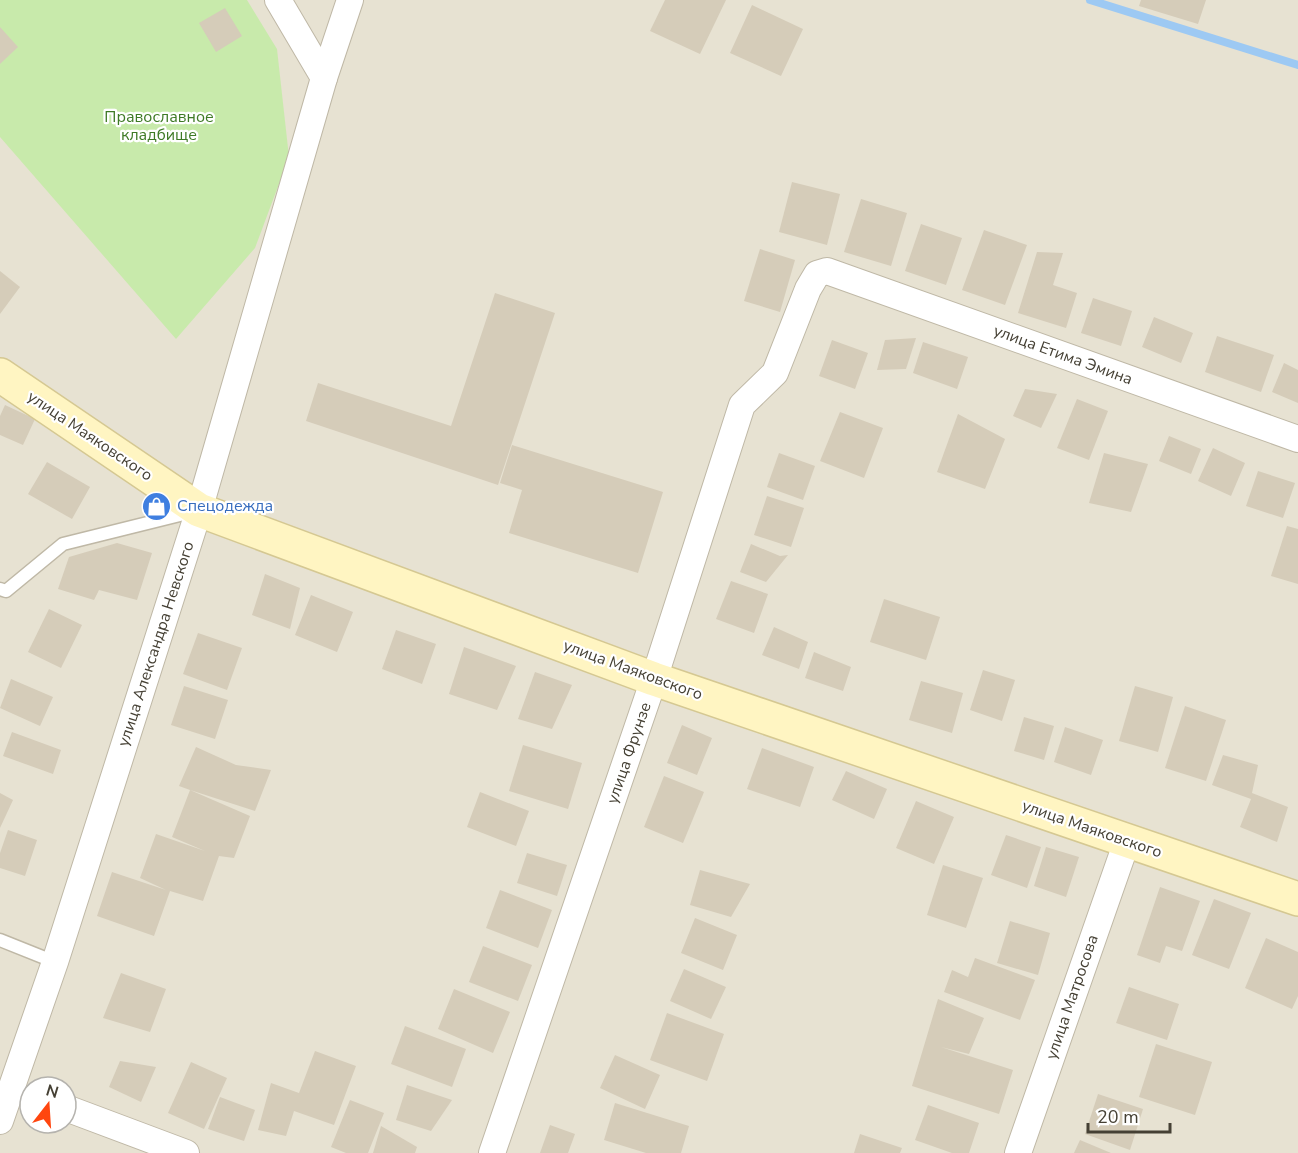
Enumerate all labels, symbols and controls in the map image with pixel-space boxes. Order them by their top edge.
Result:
park label: Православное кладбище [104,106,214,146]
street label: улица Етима Эмина [990,320,1136,390]
street label: улица Маяковского [23,386,157,486]
shop icon: Спецодежда [140,490,172,522]
place label: Спецодежда [177,495,273,517]
street label: улица Александра Невского [112,539,200,749]
street label: улица Маяковского [560,635,706,705]
street label: улица Фрунзе [601,699,657,807]
street label: улица Маяковского [1019,795,1165,863]
street label: улица Матросова [1040,932,1104,1062]
north arrow [18,1075,78,1135]
text: N [43,1079,61,1104]
scale bar [1088,1096,1170,1134]
text: 20 m [1097,1105,1139,1129]

